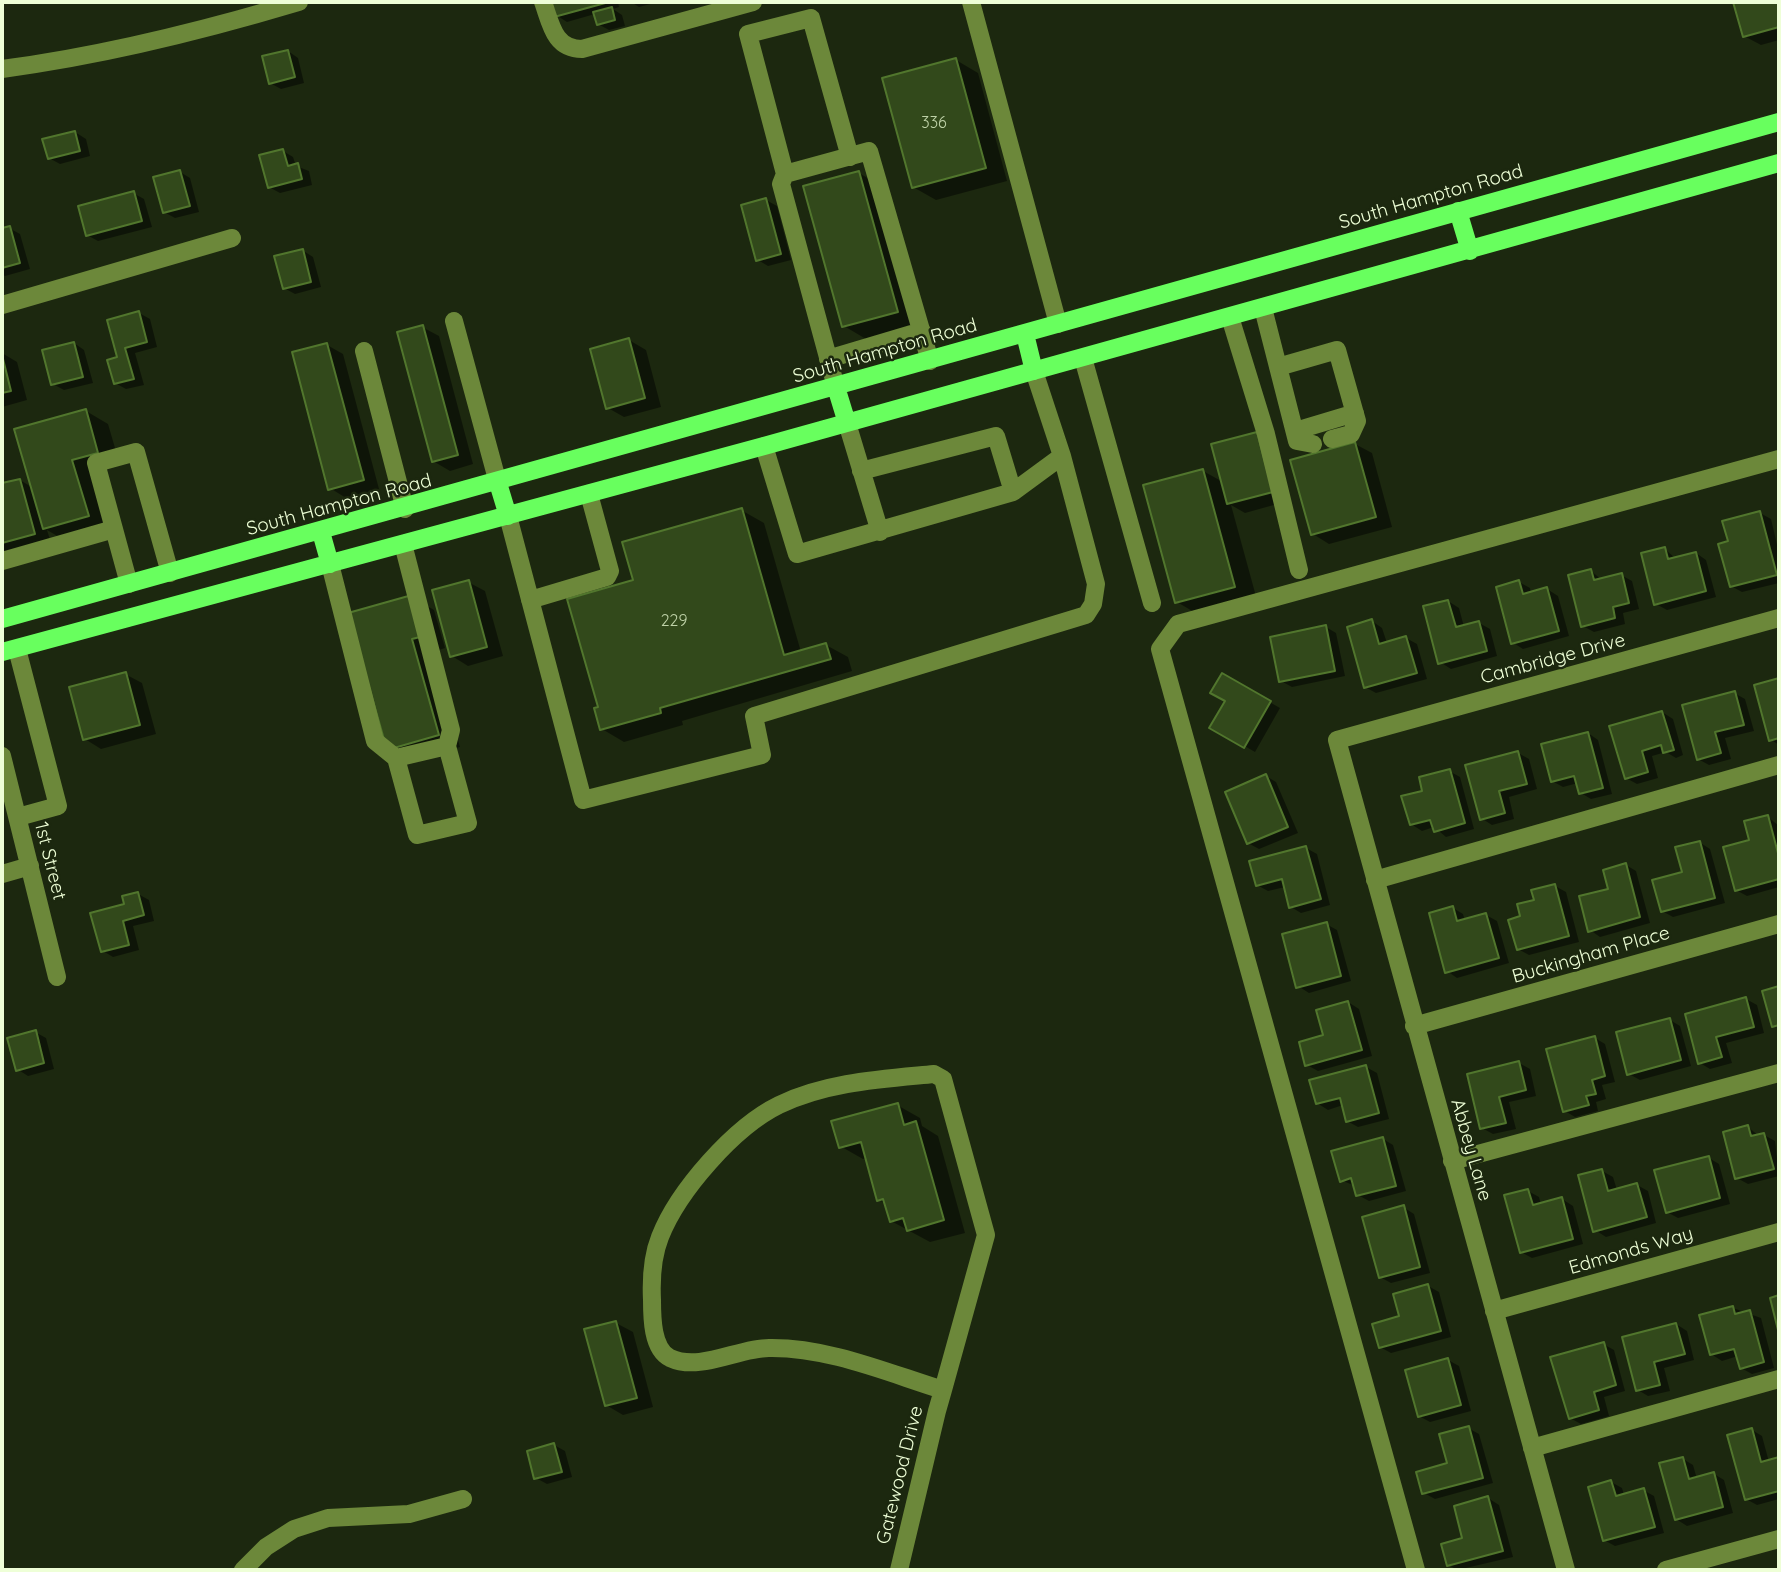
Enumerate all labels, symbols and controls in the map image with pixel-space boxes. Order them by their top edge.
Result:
house number: 336 [921,113,947,133]
street label: South Hampton Road [1336,160,1526,234]
street label: South Hampton Road [790,314,980,388]
street label: South Hampton Road [244,469,434,541]
house number: 229 [661,611,687,631]
street label: Cambridge Drive [1478,629,1628,689]
street label: 1st Street [29,820,71,902]
street label: Buckingham Place [1510,922,1672,988]
street label: Abbey Lane [1446,1096,1496,1204]
street label: Edmonds Way [1566,1222,1696,1280]
street label: Gatewood Drive [872,1403,928,1547]

